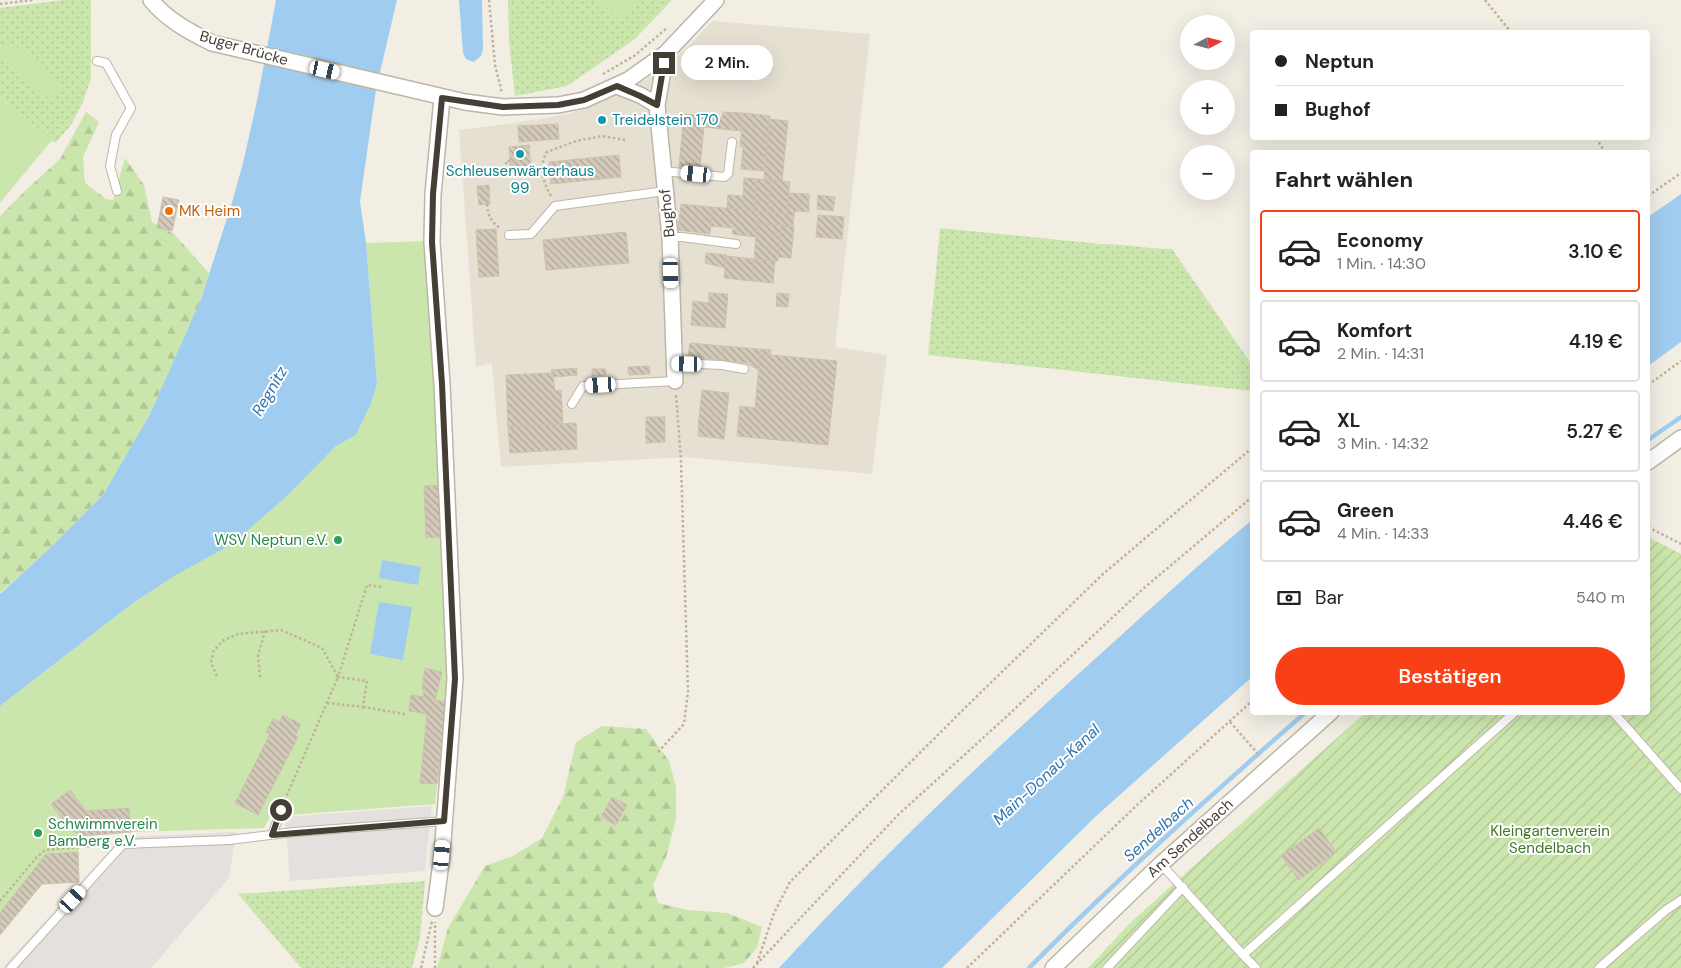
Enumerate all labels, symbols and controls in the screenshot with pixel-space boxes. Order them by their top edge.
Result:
north arrow [1180,15,1235,70]
map controls [1180,15,1235,200]
street label: Buger Brücke [197,26,291,70]
callout: 2 Min. [682,46,774,80]
text: Neptun [1305,49,1374,74]
route end [653,52,675,74]
text: 2 Min. [705,52,749,73]
car [308,59,341,81]
button: + [1180,80,1235,135]
text: Bughof [1305,97,1371,122]
place label: Treidelstein 170 [612,110,719,130]
marker: Treidelstein 170 [596,114,608,126]
button: − [1180,145,1235,200]
marker: Schleusenwärterhaus 99 [514,148,526,160]
place label: Schleusenwärterhaus 99 [446,161,594,198]
car [680,165,711,183]
text: Fahrt wählen [1275,165,1413,194]
street label: Bughof [655,188,679,238]
place label: MK Heim [179,201,240,221]
marker: MK Heim [163,205,175,217]
text: Economy [1337,228,1424,253]
icon: car [1277,229,1322,274]
text: 3.10 € [1568,239,1623,264]
text: 1 Min. · 14:30 [1337,253,1426,274]
car [662,258,679,288]
text: Komfort [1337,318,1412,343]
icon: car [1277,319,1322,364]
text: 4.19 € [1569,329,1623,354]
text: 2 Min. · 14:31 [1337,343,1424,364]
car [671,356,702,372]
water label: Regnitz [247,362,292,420]
car [585,377,616,393]
text: XL [1337,408,1360,433]
icon: car [1277,409,1322,454]
text: 5.27 € [1566,419,1623,444]
text: 3 Min. · 14:32 [1337,433,1429,454]
text: Green [1337,498,1394,523]
icon: car [1277,499,1322,544]
text: 4.46 € [1563,509,1623,534]
text: 4 Min. · 14:33 [1337,523,1429,544]
place label: WSV Neptun e.V. [214,530,328,550]
marker: WSV Neptun e.V. [332,534,344,546]
icon: cash [1275,584,1303,612]
text: Bar [1315,585,1344,610]
text: 540 m [1576,587,1625,608]
button: Bestätigen [1275,647,1625,705]
water label: Main-Donau-Kanal [988,719,1105,829]
water label: Sendelbach [1119,792,1198,866]
street label: Am Sendelbach [1143,794,1237,882]
route start [270,799,292,821]
place label: Schwimmverein Bamberg e.V. [48,814,158,851]
park label: Kleingartenverein Sendelbach [1490,821,1610,858]
marker: Schwimmverein Bamberg e.V. [32,827,44,839]
car [433,839,450,871]
car [57,883,88,915]

